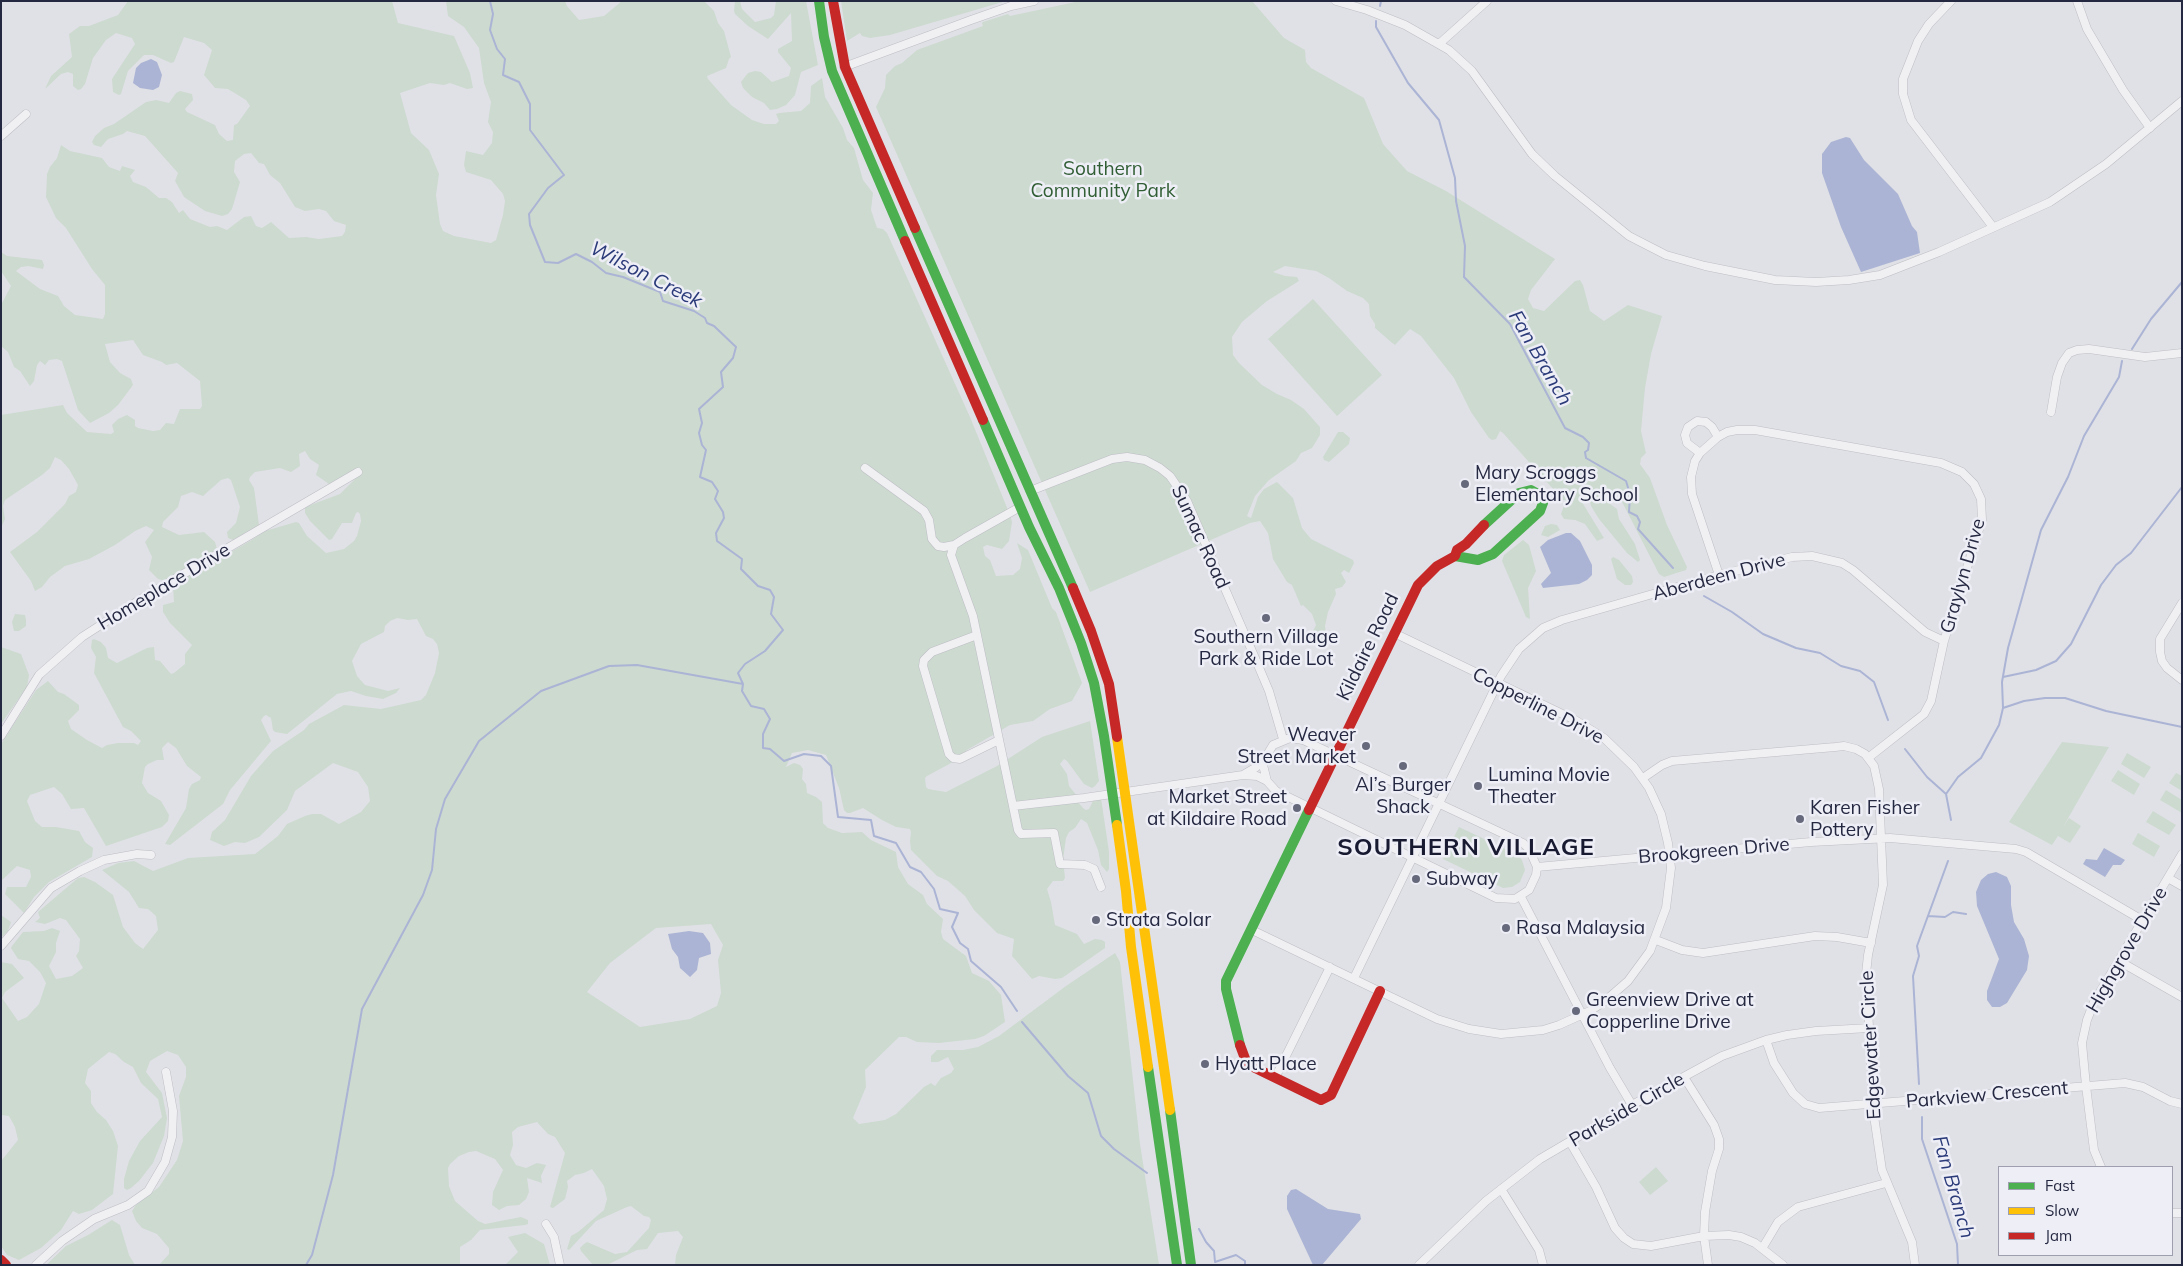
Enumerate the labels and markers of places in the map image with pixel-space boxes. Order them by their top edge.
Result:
place label: Mary Scroggs Elementary School [1475,462,1638,506]
marker: Mary Scroggs Elementary School [1459,478,1471,490]
marker: Southern Village Park & Ride Lot [1260,612,1272,624]
place label: Southern Village Park & Ride Lot [1194,626,1338,670]
place label: Weaver Street Market [1237,724,1356,768]
marker: Weaver Street Market [1360,740,1372,752]
marker: Al’s Burger Shack [1397,760,1409,772]
place label: Lumina Movie Theater [1488,764,1610,808]
place label: Al’s Burger Shack [1355,774,1451,818]
marker: Lumina Movie Theater [1472,780,1484,792]
place label: Market Street at Kildaire Road [1147,786,1287,830]
place label: Karen Fisher Pottery [1810,797,1920,841]
marker: Market Street at Kildaire Road [1291,802,1303,814]
marker: Karen Fisher Pottery [1794,813,1806,825]
place label: Subway [1426,868,1498,890]
marker: Subway [1410,873,1422,885]
place label: Strata Solar [1106,909,1211,931]
marker: Strata Solar [1090,914,1102,926]
place label: Rasa Malaysia [1516,917,1645,939]
marker: Rasa Malaysia [1500,922,1512,934]
place label: Greenview Drive at Copperline Drive [1586,989,1754,1033]
marker: Greenview Drive at Copperline Drive [1570,1005,1582,1017]
place label: Hyatt Place [1215,1053,1317,1075]
marker: Hyatt Place [1199,1058,1211,1070]

